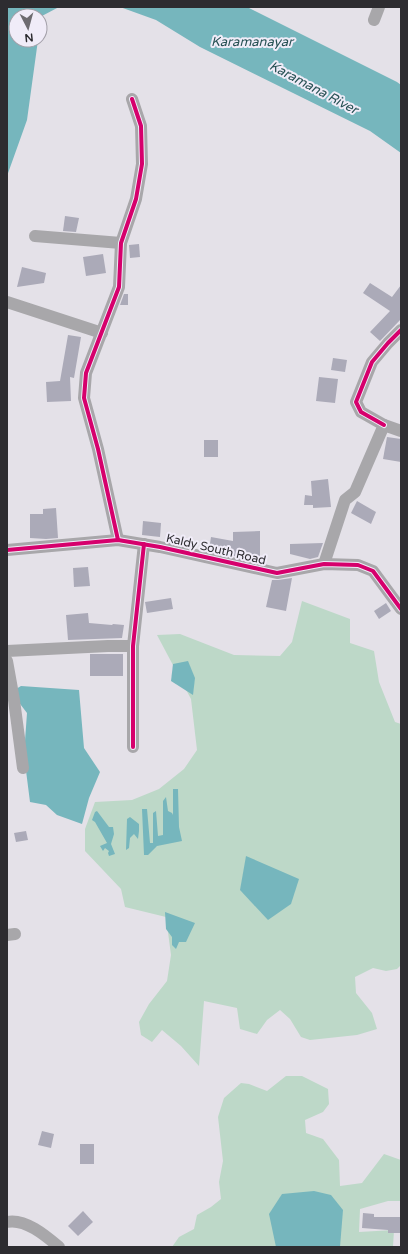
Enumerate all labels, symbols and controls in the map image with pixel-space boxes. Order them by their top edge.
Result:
north arrow [8,8,48,48]
text: N [24,31,34,44]
water label: Karamanayar [211,34,295,50]
water label: Karamana River [267,58,362,119]
street label: Kaldy South Road [165,531,267,567]

